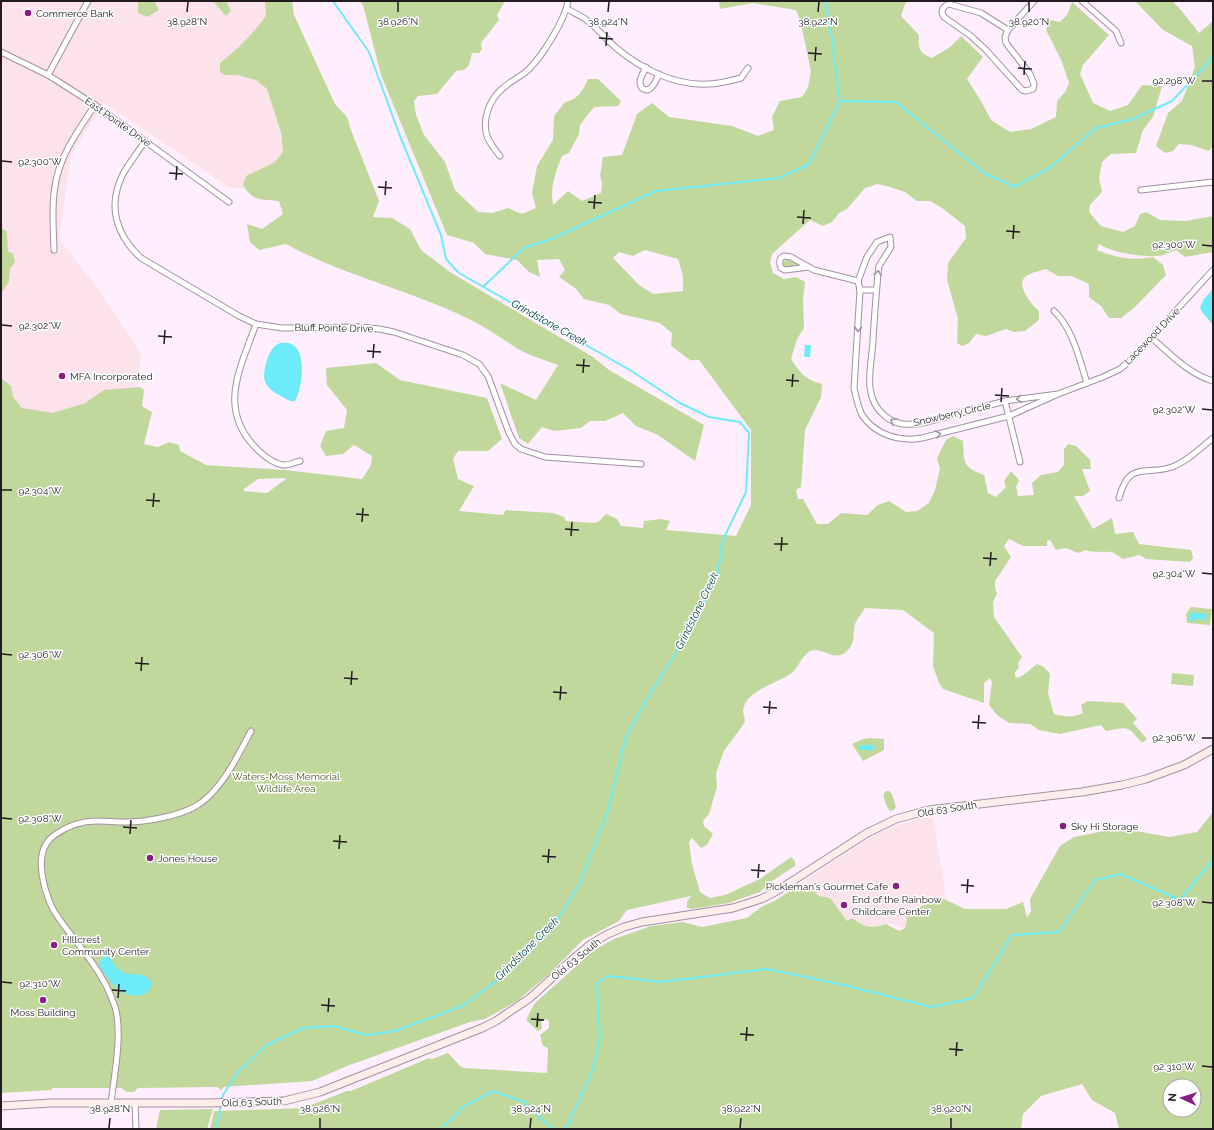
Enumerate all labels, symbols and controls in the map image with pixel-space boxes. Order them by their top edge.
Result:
marker: Commerce Bank [23,8,33,18]
place label: Commerce Bank [36,8,114,19]
text: 38.928°N [167,16,207,27]
text: 38.926°N [378,16,418,27]
text: 38.924°N [588,16,628,27]
text: 38.922°N [798,16,838,27]
text: 38.920°N [1009,16,1049,27]
text: 92.298°W [1152,75,1196,86]
street label: East Pointe Drive [83,95,153,149]
text: 92.300°W [18,156,62,167]
text: 92.300°W [1152,239,1196,250]
one-way arrow [873,270,882,276]
water label: Grindstone Creek [509,297,589,349]
street label: Lacewood Drive [1122,305,1182,367]
text: 92.302°W [19,320,62,331]
street label: Bluff Pointe Drive [294,322,374,334]
one-way arrow [853,326,862,332]
marker: MFA Incorporated [57,371,67,381]
place label: MFA Incorporated [70,371,153,382]
one-way arrow [1016,395,1022,404]
street label: Snowberry Circle [912,400,992,428]
text: 92.302°W [1153,404,1196,415]
one-way arrow [890,418,897,426]
one-way arrow [935,431,941,439]
text: 92.304°W [19,485,62,496]
text: 92.304°W [1153,568,1196,579]
water label: Grindstone Creek [673,570,721,652]
text: 92.306°W [18,649,62,660]
text: 92.306°W [1152,732,1196,743]
park label: Waters-Moss Memorial Wildlife Area [232,771,340,794]
street label: Old 63 South [916,799,978,819]
text: 92.308°W [18,813,62,824]
marker: Sky Hi Storage [1058,821,1068,831]
place label: Sky Hi Storage [1071,821,1138,832]
marker: Jones House [145,853,155,863]
place label: Jones House [158,853,218,864]
place label: Pickleman's Gourmet Cafe [766,881,888,892]
marker: Pickleman's Gourmet Cafe [891,881,901,891]
place label: End of the Rainbow Childcare Center [852,894,942,917]
text: 92.308°W [1152,897,1196,908]
marker: End of the Rainbow Childcare Center [839,900,849,910]
water label: Grindstone Creek [493,914,562,983]
place label: HIllcrest Community Center [62,934,150,957]
street label: Old 63 South [549,936,603,982]
marker: HIllcrest Community Center [49,940,59,950]
text: 92.310°W [19,978,61,989]
marker: Moss Building [38,995,48,1005]
place label: Moss Building [11,1007,75,1018]
text: 92.310°W [1153,1061,1195,1072]
north arrow [1162,1078,1202,1118]
text: N [1166,1093,1179,1102]
street label: Old 63 South [222,1095,282,1109]
text: 38.928°N [90,1103,130,1114]
text: 38.926°N [300,1103,340,1114]
text: 38.924°N [511,1103,551,1114]
text: 38.922°N [721,1103,761,1114]
text: 38.920°N [931,1103,971,1114]

